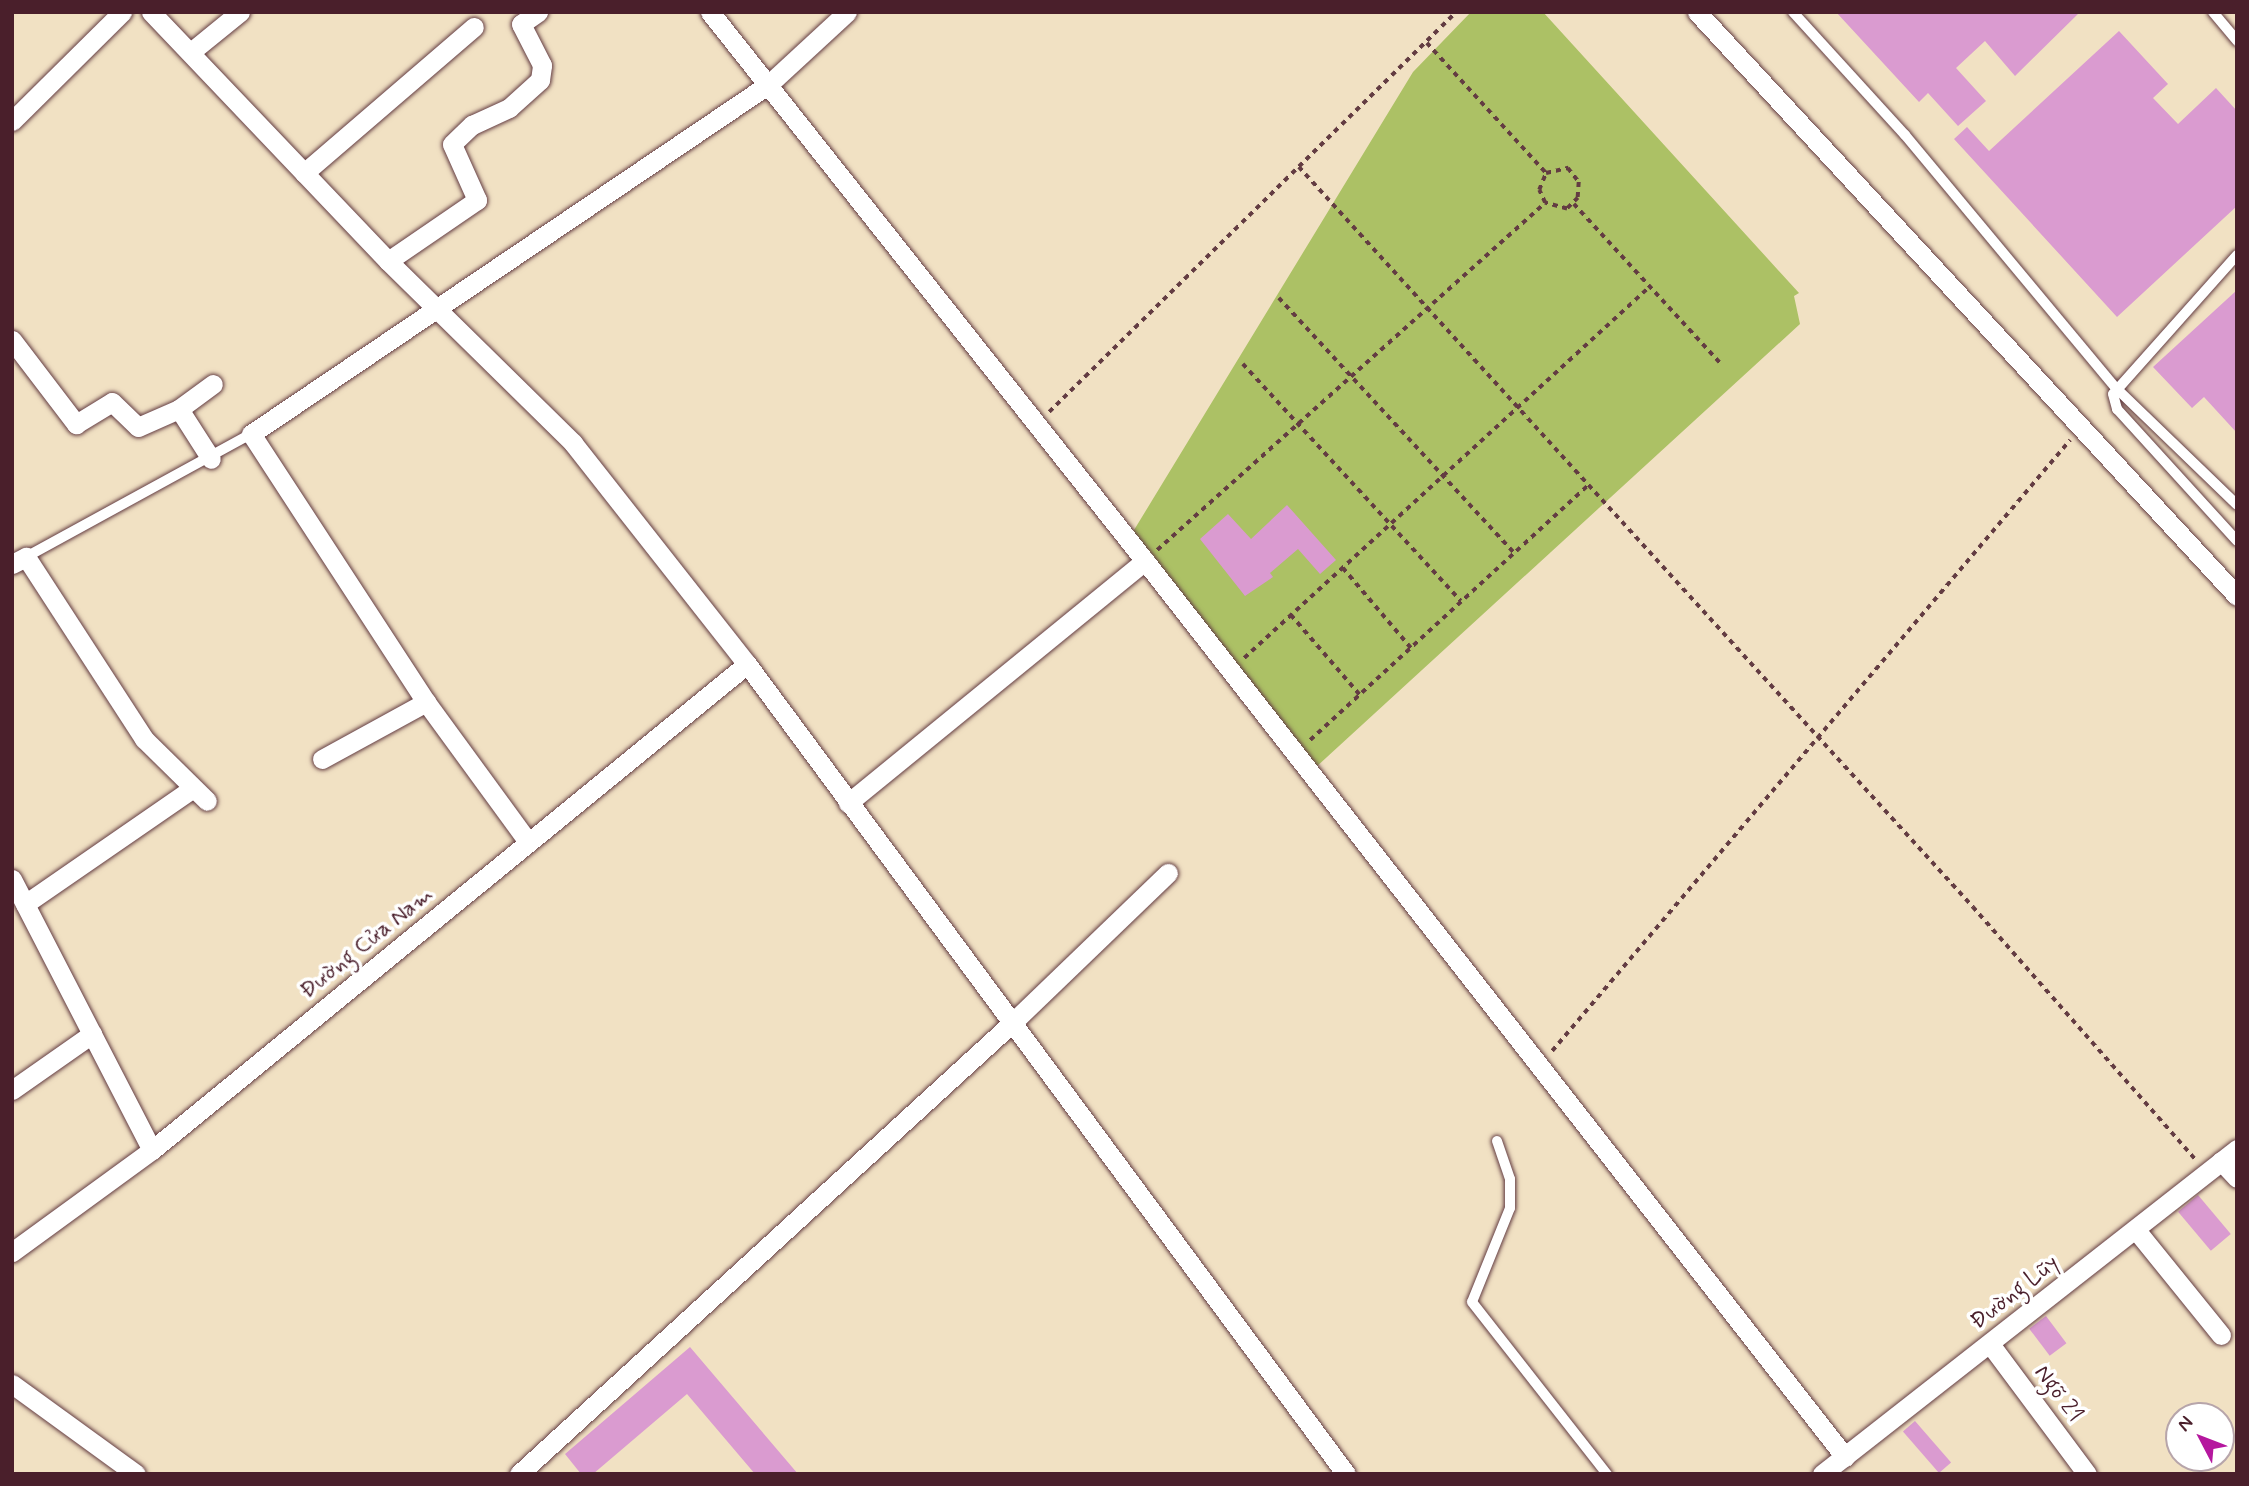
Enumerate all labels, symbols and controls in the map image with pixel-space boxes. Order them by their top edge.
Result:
street label: Đường Cửa Nam [294,880,440,1006]
street label: Đường Lũy [1965,1250,2065,1336]
street label: Ngõ 21 [2028,1360,2088,1428]
north arrow [2165,1402,2235,1472]
text: N [2172,1411,2199,1437]

